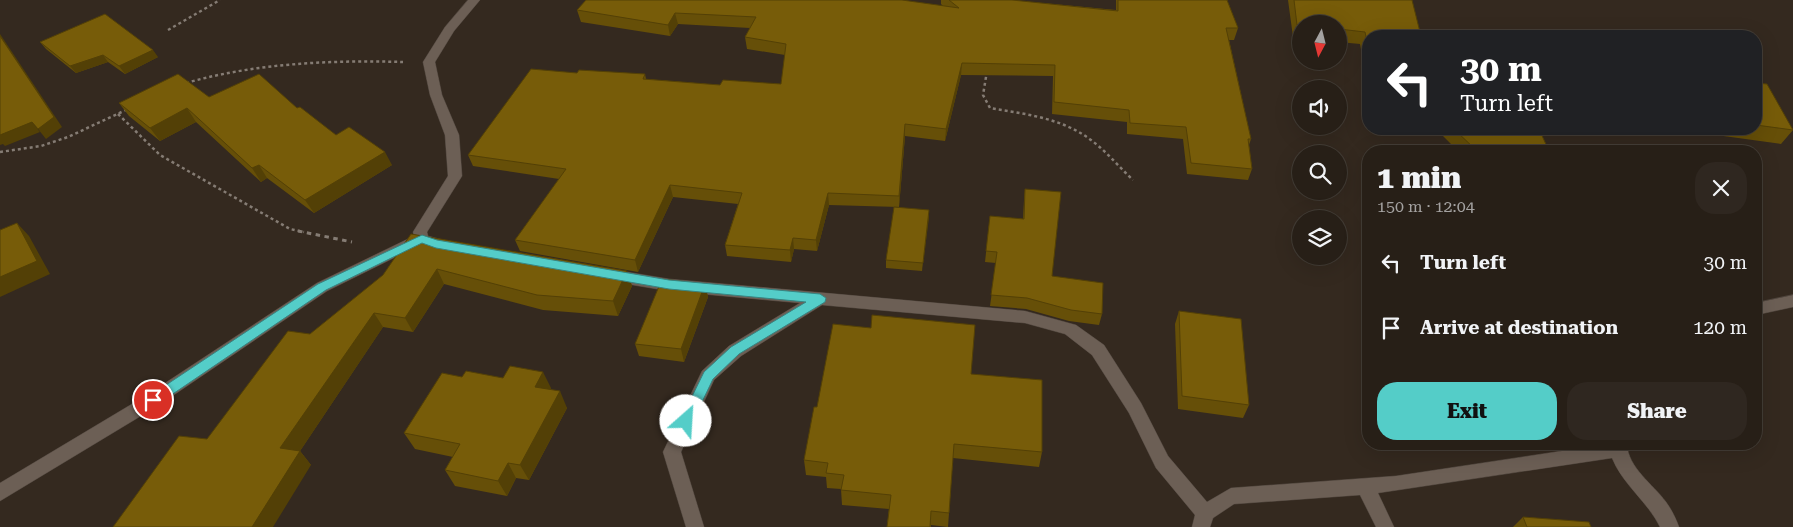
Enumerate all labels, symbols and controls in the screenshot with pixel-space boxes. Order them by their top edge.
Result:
north arrow [1292,15,1348,70]
map controls [1292,15,1347,265]
text: 30 m [1460,49,1542,90]
icon: left [1377,50,1442,115]
button: sound [1292,80,1347,135]
text: Turn left [1460,91,1553,116]
button: search [1292,145,1347,200]
text: 1 min [1377,160,1461,195]
button: close [1695,162,1747,214]
text: 150 m · 12:04 [1377,197,1475,216]
button: layers [1292,210,1347,265]
icon: left [1377,249,1405,277]
text: Turn left [1420,251,1506,274]
text: 30 m [1704,251,1747,274]
icon: arrive [1377,314,1405,342]
text: Arrive at destination [1420,316,1618,339]
text: 120 m [1693,316,1747,339]
pin [132,379,174,421]
button: Exit [1377,382,1557,440]
button: Share [1567,382,1747,440]
icon: arrive [139,386,167,414]
position arrow [659,394,711,446]

